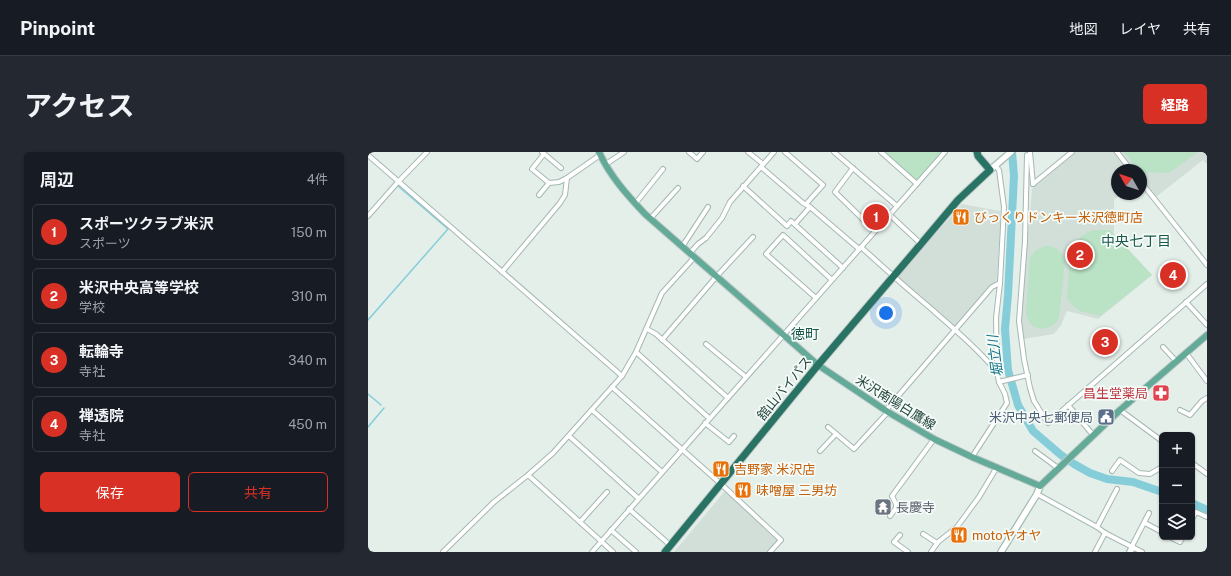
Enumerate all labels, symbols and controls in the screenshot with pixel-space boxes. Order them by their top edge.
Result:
text: Pinpoint [20,17,95,39]
text: 地図 [1069,21,1097,37]
text: レイヤ [1119,21,1161,37]
text: 共有 [1183,21,1211,37]
button: 経路 [1143,84,1207,124]
text: アクセス [24,89,135,122]
north arrow [1111,164,1147,200]
text: 周辺 [40,170,74,190]
text: 4件 [307,172,328,187]
pin: 1 [863,202,889,232]
restaurant icon: びっくりドンキー米沢徳町店 [951,207,971,227]
place label: びっくりドンキー米沢徳町店 [974,210,1143,225]
text: スポーツクラブ米沢 [79,215,214,232]
text: 1 [51,225,57,240]
text: 150 m [291,225,327,240]
district label: 中央七丁目 [1101,233,1171,249]
text: スポーツ [79,236,131,251]
pin: 2 [1067,240,1093,270]
pin: 4 [1160,260,1186,290]
text: 米沢中央高等学校 [79,279,199,296]
text: 2 [50,289,58,304]
text: 310 m [291,289,327,304]
text: 学校 [79,300,105,315]
your location [876,303,896,323]
district label: 徳町 [791,326,819,342]
pin: 3 [1092,327,1118,357]
water label: 堀立川 [984,332,1005,378]
text: 転輪寺 [79,343,124,360]
text: 3 [50,353,58,368]
text: 340 m [288,353,327,368]
street label: 舘山バイパス [754,353,815,423]
text: 寺社 [79,364,105,379]
street label: 米沢南陽白鷹線 [853,372,938,433]
pharmacy icon: 昌生堂薬局 [1151,383,1171,403]
place label: 昌生堂薬局 [1083,386,1148,401]
text: 禅透院 [79,407,124,424]
public building icon: 米沢中央七郵便局 [1096,407,1116,427]
place label: 米沢中央七郵便局 [989,410,1093,425]
text: 4 [50,417,58,432]
text: 450 m [288,417,327,432]
text: 寺社 [79,428,105,443]
map controls [1159,432,1195,540]
button: + [1159,432,1195,468]
restaurant icon: 吉野家 米沢店 [711,459,731,479]
place label: 吉野家 米沢店 [734,462,815,477]
button: − [1159,468,1195,504]
button: 保存 [40,472,180,512]
button: 共有 [188,472,328,512]
restaurant icon: 味噌屋 三男坊 [733,480,753,500]
place label: 味噌屋 三男坊 [756,483,837,498]
temple icon: 長慶寺 [873,497,893,517]
place label: 長慶寺 [896,500,935,515]
button: layers [1159,504,1195,540]
restaurant icon: motoヤオヤ [949,525,969,545]
place label: motoヤオヤ [972,528,1042,543]

